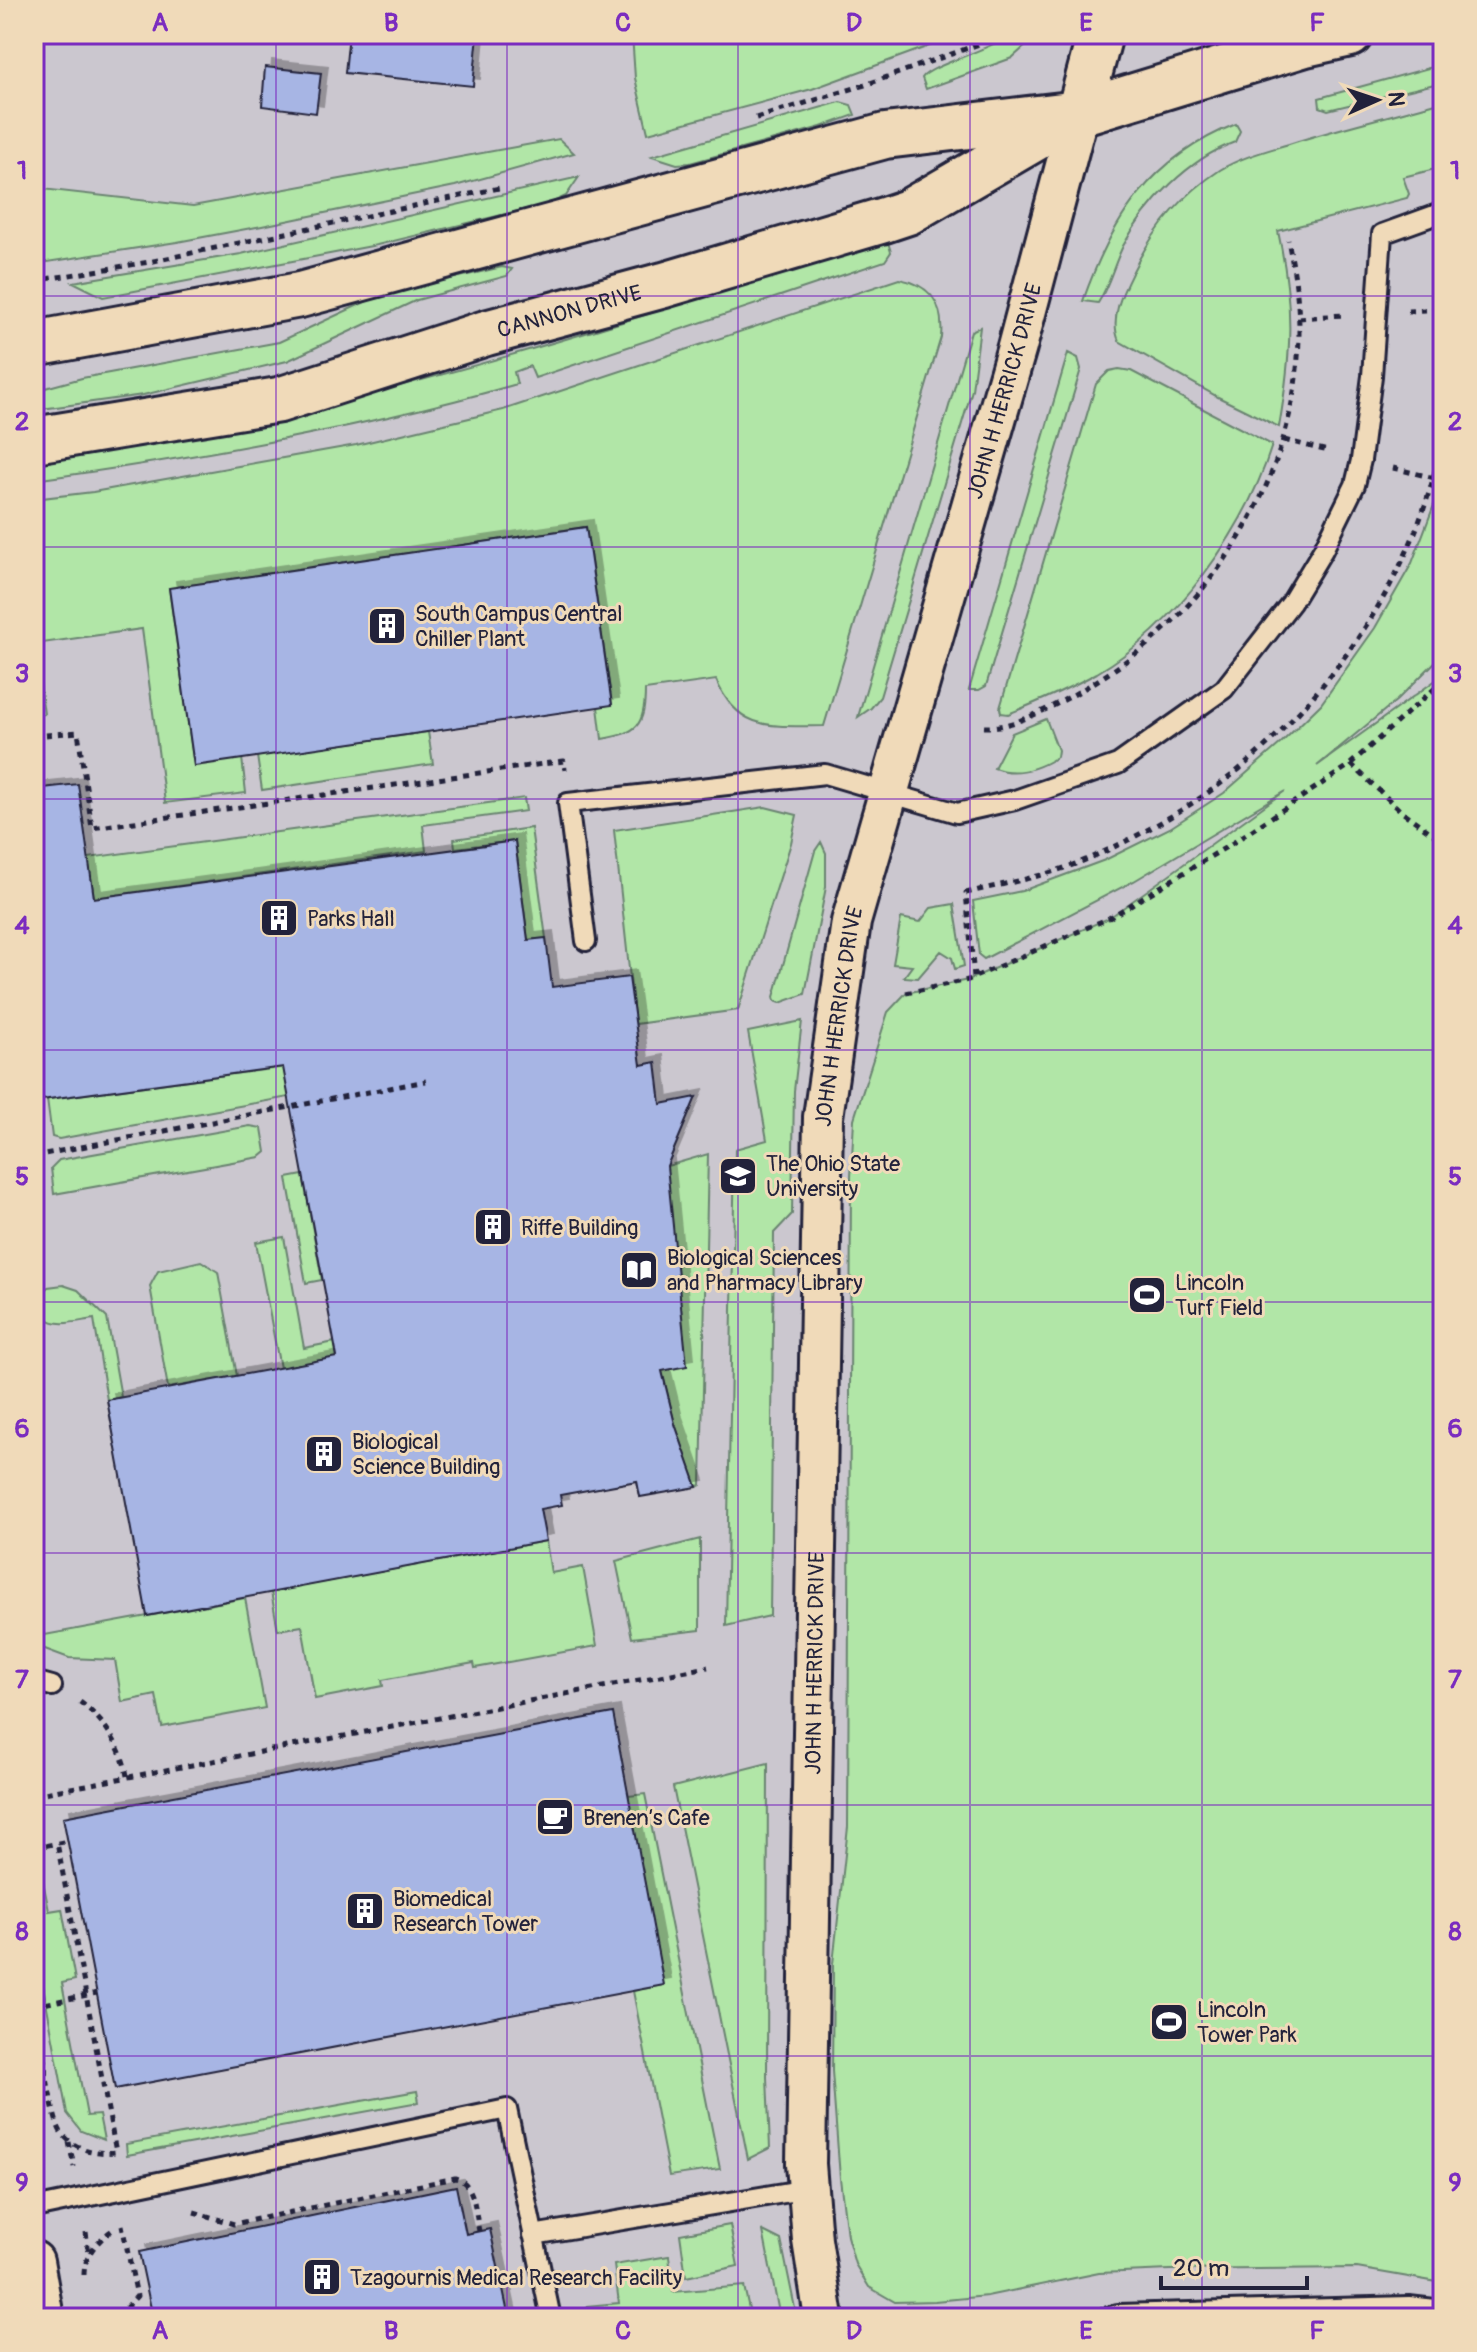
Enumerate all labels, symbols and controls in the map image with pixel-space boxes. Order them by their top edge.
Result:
text: A [152,7,169,39]
text: B [384,7,398,39]
text: C [615,7,631,39]
text: D [846,7,862,39]
text: E [1079,7,1093,39]
text: F [1309,7,1325,39]
north arrow [1337,60,1417,140]
text: N [1382,91,1410,107]
text: 1 [17,155,27,187]
text: 1 [1450,155,1460,187]
street label: CANNON DRIVE [494,279,645,344]
street label: JOHN H HERRICK DRIVE [961,280,1048,502]
text: 2 [15,406,29,438]
text: 2 [1448,406,1462,438]
place label: South Campus Central Chiller Plant [415,600,622,653]
building icon: South Campus Central Chiller Plant [366,605,408,647]
text: 3 [15,658,29,690]
text: 3 [1448,658,1462,690]
building icon: Parks Hall [258,897,300,939]
street label: JOHN H HERRICK DRIVE [810,903,870,1127]
place label: Parks Hall [307,905,395,933]
text: 4 [14,910,30,942]
text: 4 [1447,910,1463,942]
place label: The Ohio State University [766,1150,900,1203]
school or university icon: The Ohio State University [717,1155,759,1197]
text: 5 [15,1161,29,1193]
text: 5 [1448,1161,1462,1193]
building icon: Riffe Building [472,1206,514,1248]
place label: Riffe Building [521,1214,638,1242]
place label: Biological Sciences and Pharmacy Library [667,1244,863,1297]
library icon: Biological Sciences and Pharmacy Library [618,1249,660,1291]
place label: Lincoln Turf Field [1175,1269,1263,1322]
sports icon: Lincoln Turf Field [1126,1274,1168,1316]
text: 6 [14,1413,30,1445]
text: 6 [1447,1413,1463,1445]
place label: Biological Science Building [352,1428,500,1481]
building icon: Biological Science Building [303,1433,345,1475]
street label: JOHN H HERRICK DRIVE [799,1552,831,1775]
text: 7 [15,1664,29,1696]
text: 7 [1448,1664,1462,1696]
cafe icon: Brenen’s Cafe [534,1796,576,1838]
place label: Brenen’s Cafe [583,1804,710,1832]
place label: Biomedical Research Tower [393,1885,538,1938]
building icon: Biomedical Research Tower [344,1890,386,1932]
text: 8 [15,1916,29,1948]
text: 8 [1448,1916,1462,1948]
place label: Lincoln Tower Park [1197,1996,1297,2049]
sports icon: Lincoln Tower Park [1148,2001,1190,2043]
text: 9 [15,2167,29,2199]
text: 9 [1448,2167,1462,2199]
scale bar [1161,2240,1307,2290]
text: 20 m [1173,2254,1229,2283]
building icon: Tzagournis Medical Research Facility [301,2256,343,2298]
place label: Tzagournis Medical Research Facility [350,2264,682,2292]
text: A [152,2315,169,2347]
text: B [384,2315,398,2347]
text: C [615,2315,631,2347]
text: D [846,2315,862,2347]
text: E [1079,2315,1093,2347]
text: F [1309,2315,1325,2347]

